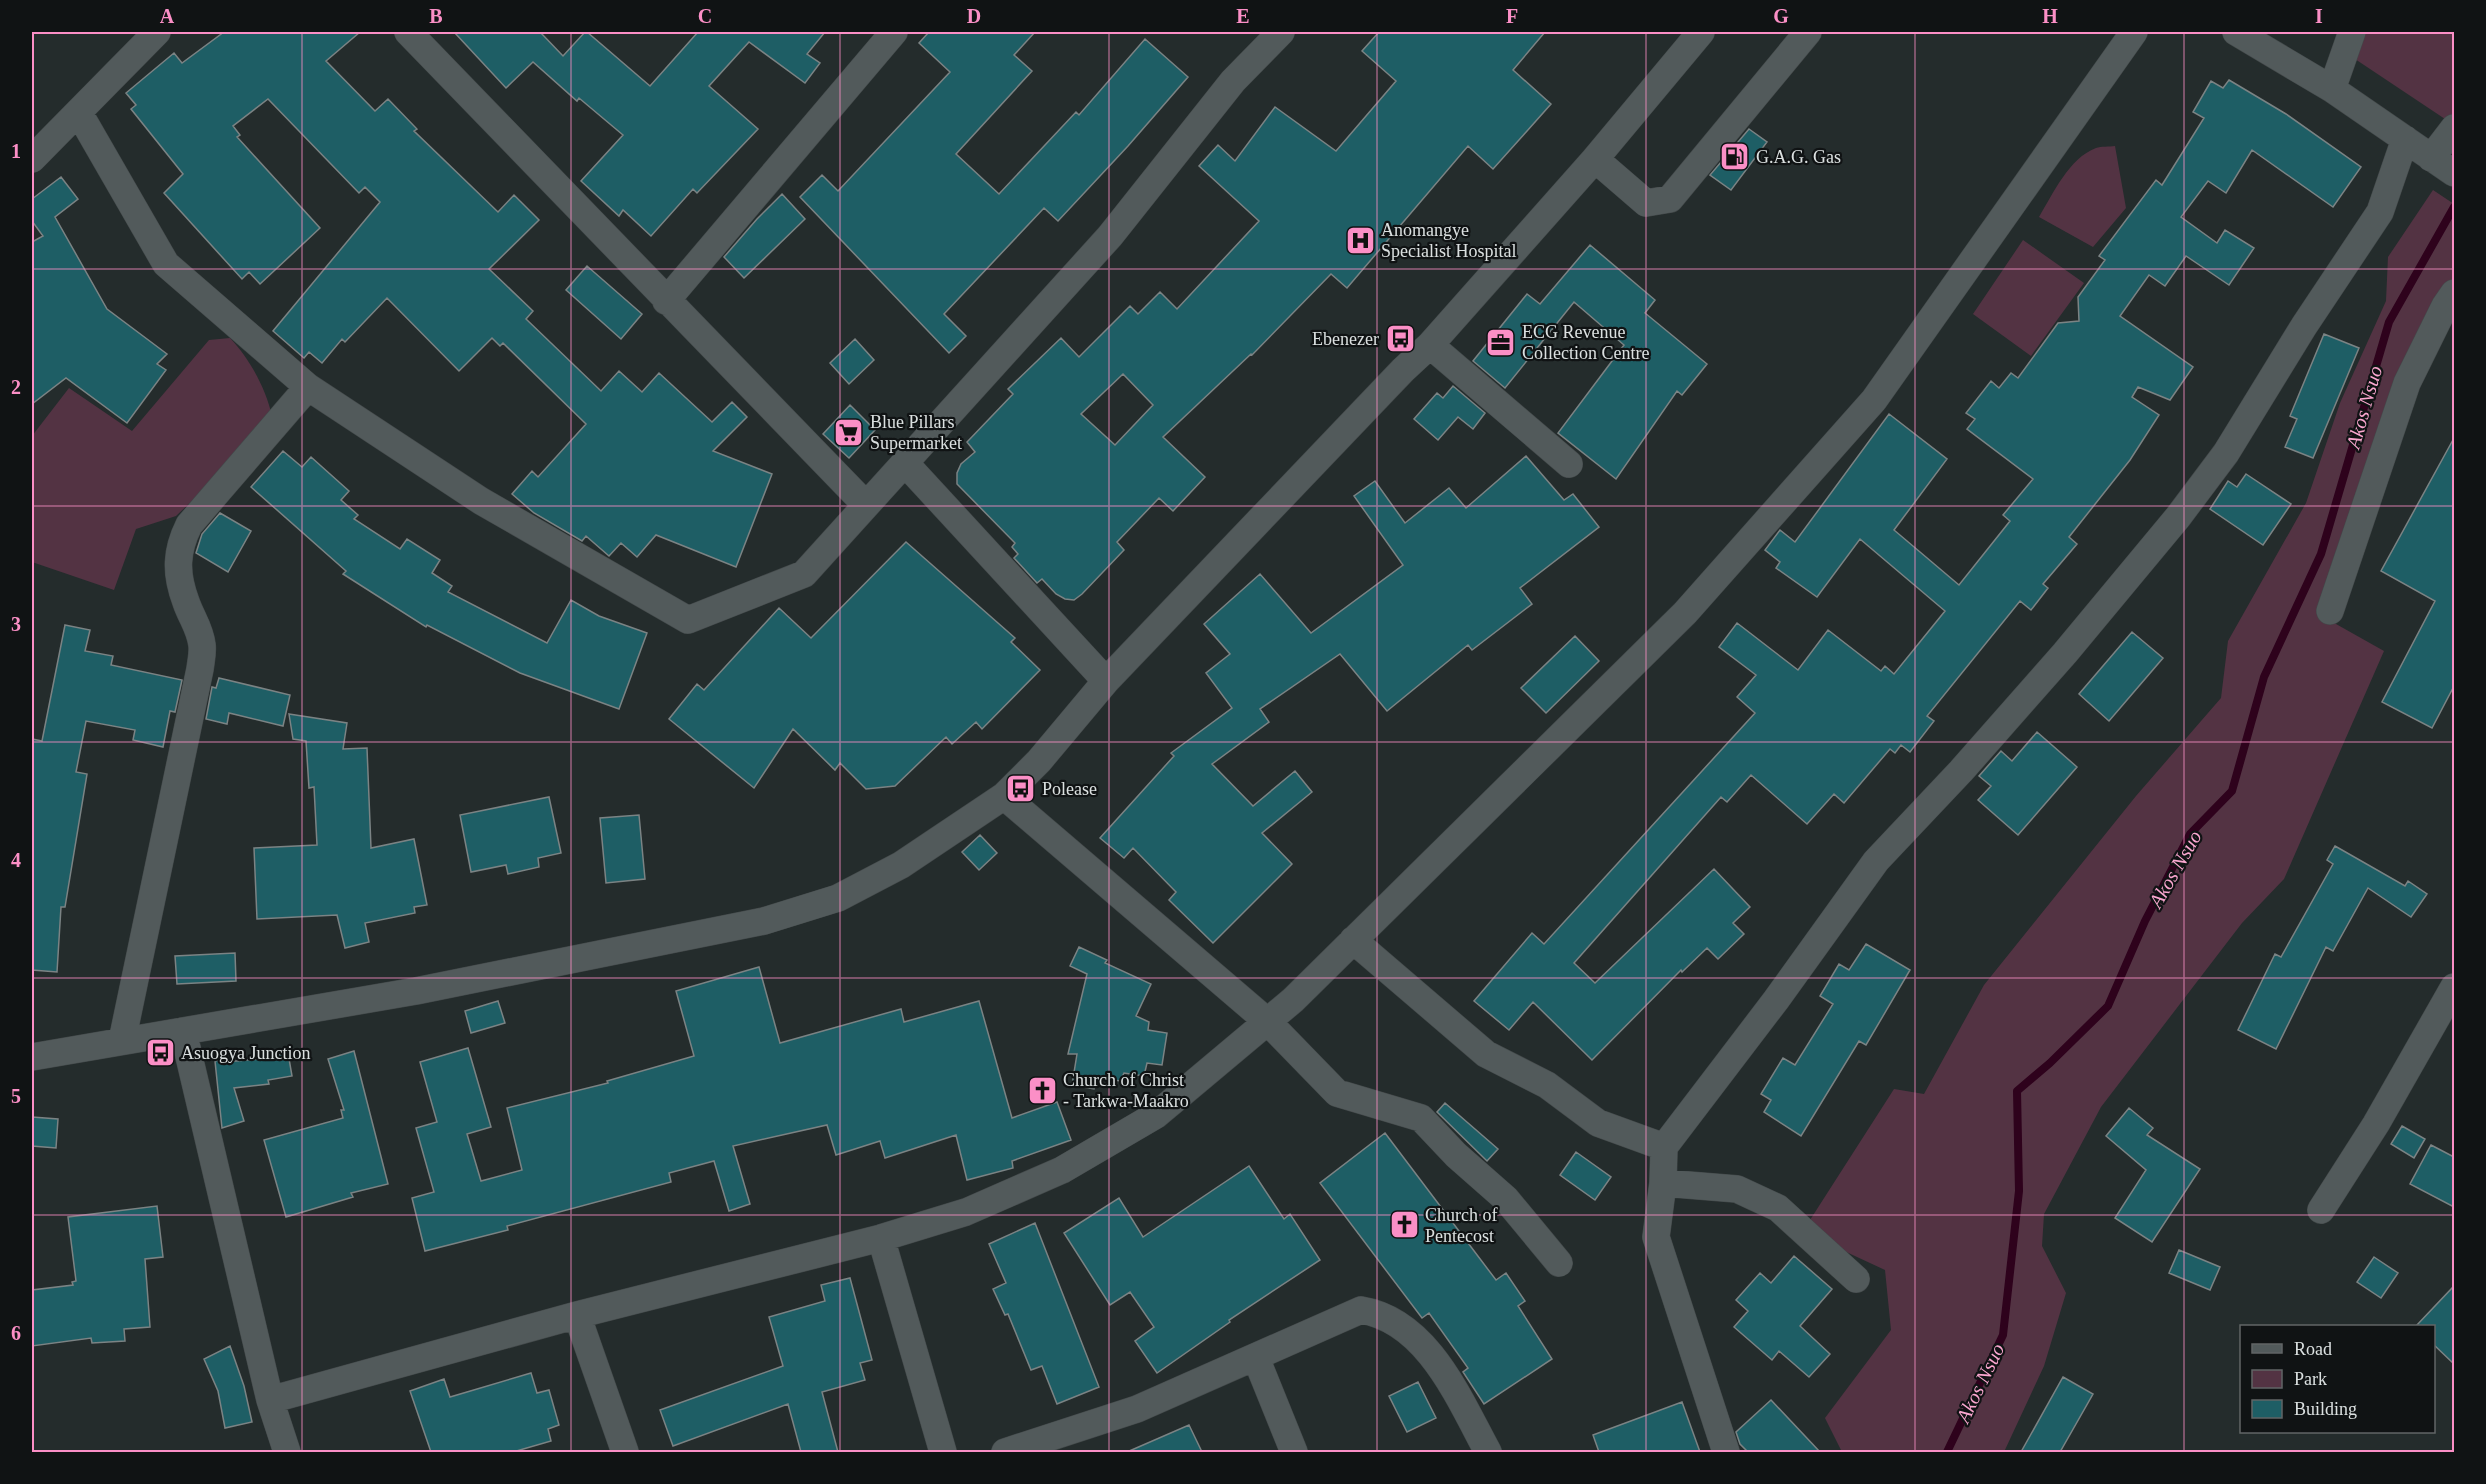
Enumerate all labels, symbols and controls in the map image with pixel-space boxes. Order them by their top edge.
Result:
text: A [160,5,175,27]
text: B [429,5,443,27]
text: C [698,5,712,27]
text: D [967,5,981,27]
text: E [1236,5,1250,27]
text: F [1506,5,1518,27]
text: G [1773,5,1789,27]
text: H [2042,5,2058,27]
text: I [2315,5,2323,27]
text: 1 [11,140,21,162]
fuel station icon: G.A.G. Gas [1719,141,1751,173]
place label: G.A.G. Gas [1756,147,1841,167]
place label: Anomangye Specialist Hospital [1381,220,1516,261]
hospital icon: Anomangye Specialist Hospital [1344,224,1376,256]
place label: ECG Revenue Collection Centre [1522,322,1649,363]
bus stop icon: Ebenezer [1384,323,1416,355]
office icon: ECG Revenue Collection Centre [1485,326,1517,358]
place label: Ebenezer [1312,329,1379,349]
water label: Akos Nsuo [2341,363,2386,453]
text: 2 [11,376,21,398]
place label: Blue Pillars Supermarket [870,412,962,453]
supermarket icon: Blue Pillars Supermarket [833,416,865,448]
text: 3 [11,613,21,635]
bus stop icon: Polease [1005,773,1037,805]
place label: Polease [1042,779,1097,799]
water label: Akos Nsuo [2143,827,2206,913]
text: 4 [11,849,21,871]
bus stop icon: Asuogya Junction [144,1037,176,1069]
place label: Asuogya Junction [181,1043,311,1063]
place label: Church of Christ - Tarkwa-Maakro [1063,1070,1189,1111]
church icon: Church of Christ - Tarkwa-Maakro [1026,1074,1058,1106]
text: 5 [11,1085,21,1107]
place label: Church of Pentecost [1425,1205,1497,1246]
church icon: Church of Pentecost [1388,1209,1420,1241]
text: 6 [11,1322,21,1344]
legend [2240,1325,2435,1433]
text: Road [2294,1339,2332,1359]
water label: Akos Nsuo [1951,1340,2009,1428]
text: Park [2294,1369,2327,1389]
text: Building [2294,1399,2357,1419]

